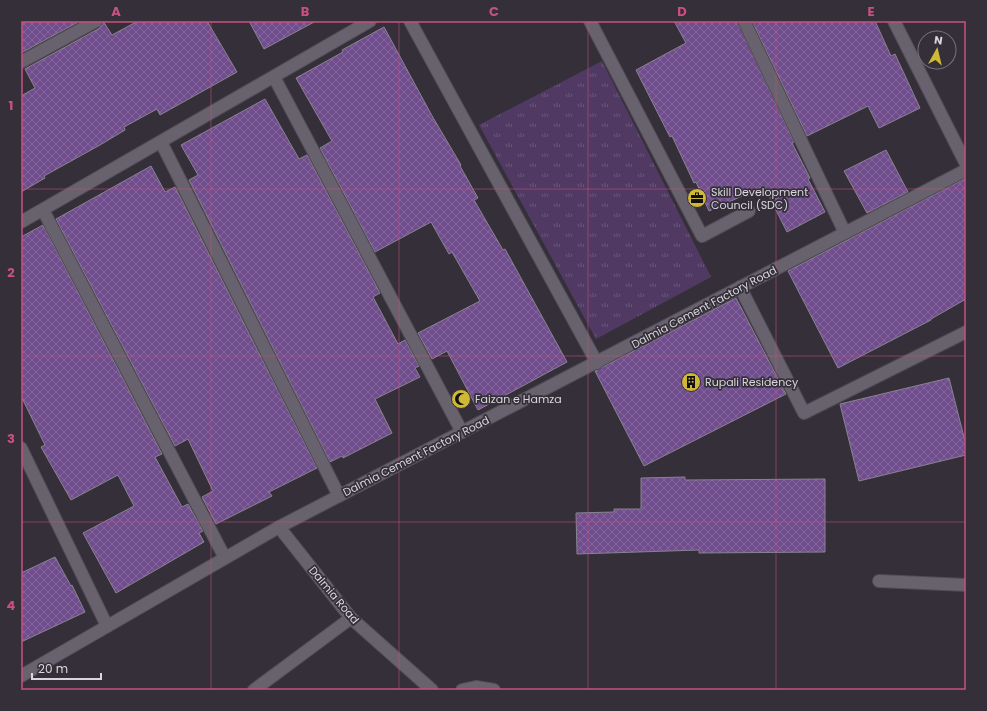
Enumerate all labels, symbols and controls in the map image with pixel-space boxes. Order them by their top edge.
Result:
text: A [111,2,121,21]
text: B [301,2,310,21]
text: C [489,2,499,21]
text: D [677,2,687,21]
text: E [867,2,875,21]
north arrow [917,30,957,70]
text: N [933,32,944,49]
text: 1 [9,96,13,115]
place label: Skill Development Council (SDC) [711,184,808,213]
office icon: Skill Development Council (SDC) [686,187,708,209]
street label: Dalmia Cement Factory Road [629,262,779,352]
text: 2 [7,263,15,282]
building icon: Rupali Residency [680,371,702,393]
place label: Rupali Residency [705,374,799,390]
mosque icon: Faizan e Hamza [450,388,472,410]
place label: Faizan e Hamza [475,391,562,407]
street label: Dalmia Cement Factory Road [340,412,492,500]
text: 3 [7,429,15,448]
street label: Dalmia Road [305,563,363,627]
text: 4 [7,596,16,615]
scale bar [32,655,101,681]
text: 20 m [38,660,68,677]

